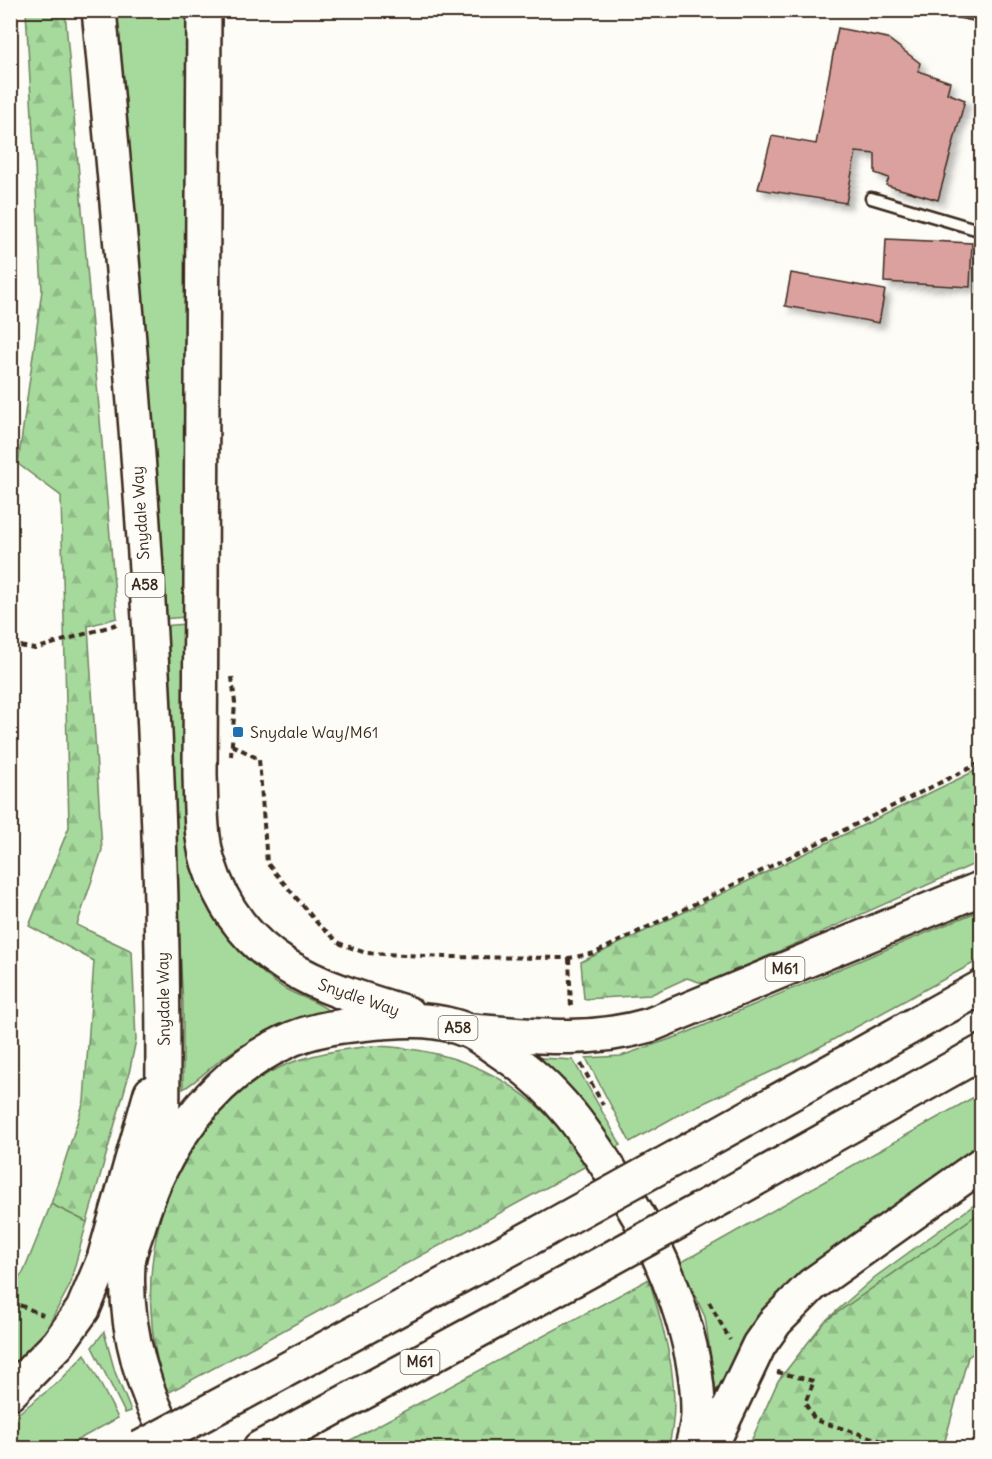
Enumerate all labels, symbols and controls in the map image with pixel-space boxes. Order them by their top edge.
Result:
street label: Snydale Way [127,465,153,561]
road number: A58 [126,573,164,597]
place label: Snydale Way/M61 [250,722,378,742]
marker: Snydale Way/M61 [231,725,245,739]
street label: Snydale Way [152,952,174,1046]
road number: M61 [766,957,804,981]
street label: Snydle Way [316,974,402,1020]
road number: A58 [438,1016,478,1040]
road number: M61 [400,1350,440,1374]

